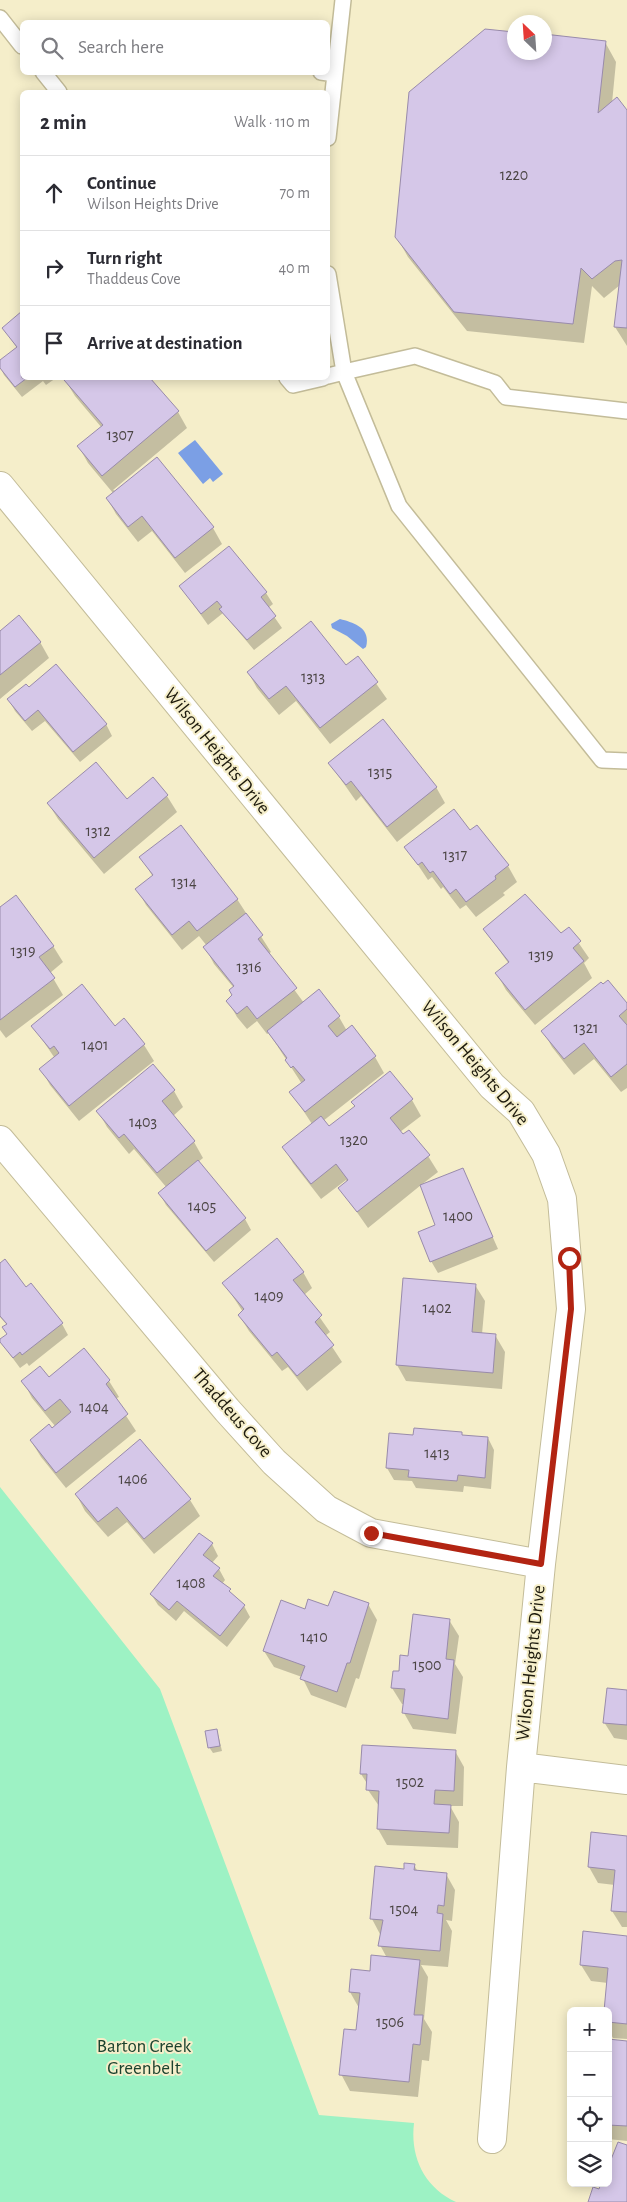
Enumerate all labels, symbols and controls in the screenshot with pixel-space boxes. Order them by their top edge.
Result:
north arrow [507,15,552,60]
search box [20,20,330,75]
icon: search [38,34,66,62]
text: Search here [78,38,164,57]
text: 2 min [40,112,87,133]
text: Walk · 110 m [234,114,310,130]
house number: 1220 [500,167,528,183]
text: Continue [87,174,156,193]
icon: ahead [40,179,68,207]
text: 70 m [279,185,310,201]
text: Wilson Heights Drive [87,196,219,212]
text: Turn right [87,249,162,268]
icon: right [40,254,68,282]
text: 40 m [278,260,310,276]
text: Thaddeus Cove [87,271,181,287]
icon: arrive [40,329,68,357]
text: Arrive at destination [87,334,243,353]
house number: 1307 [106,427,134,443]
house number: 1313 [301,669,325,685]
street label: Wilson Heights Drive [160,684,274,818]
house number: 1315 [368,764,392,780]
house number: 1312 [86,823,110,839]
house number: 1317 [443,847,467,863]
house number: 1314 [171,874,197,890]
house number: 1319 [10,943,36,959]
house number: 1319 [528,947,554,963]
house number: 1316 [236,959,262,975]
street label: Wilson Heights Drive [418,997,532,1129]
house number: 1321 [574,1020,598,1036]
house number: 1401 [81,1037,109,1053]
house number: 1403 [129,1114,157,1130]
house number: 1320 [340,1132,368,1148]
house number: 1405 [188,1198,216,1214]
house number: 1400 [443,1208,473,1224]
route start [558,1247,581,1270]
house number: 1409 [254,1288,284,1304]
house number: 1402 [423,1300,451,1316]
street label: Thaddeus Cove [188,1365,276,1461]
house number: 1404 [79,1399,109,1415]
house number: 1413 [424,1445,450,1461]
house number: 1406 [118,1471,148,1487]
route end [360,1522,383,1545]
house number: 1408 [176,1575,206,1591]
street label: Wilson Heights Drive [513,1584,549,1742]
house number: 1410 [300,1629,328,1645]
house number: 1500 [412,1657,442,1673]
house number: 1502 [396,1774,424,1790]
house number: 1504 [390,1901,418,1917]
map controls [567,2007,612,2187]
button: + [567,2007,612,2052]
house number: 1506 [376,2014,404,2030]
park label: Barton Creek Greenbelt [97,2037,192,2078]
button: − [567,2052,612,2097]
button: locate [567,2097,612,2142]
button: layers [567,2142,612,2187]

